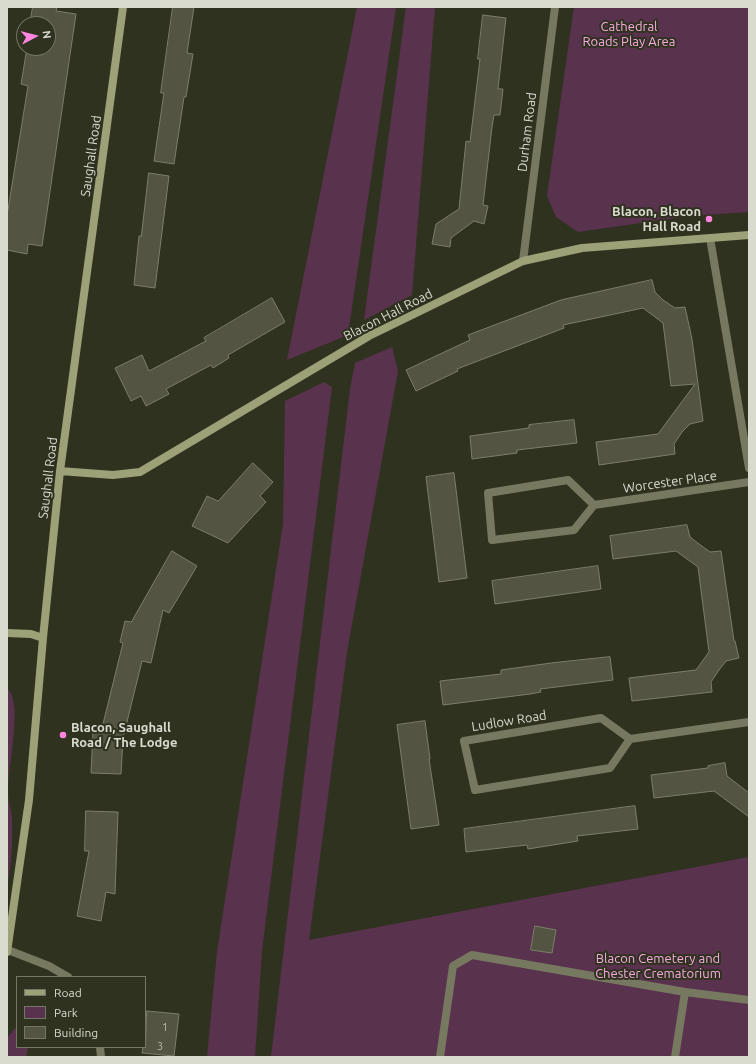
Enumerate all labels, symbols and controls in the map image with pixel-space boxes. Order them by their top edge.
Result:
north arrow [16,16,56,56]
park label: Cathedral Roads Play Area [583,19,675,50]
text: N [40,30,53,39]
street label: Durham Road [514,91,540,173]
street label: Saughall Road [78,114,104,198]
place label: Blacon, Blacon Hall Road [612,204,701,235]
marker: Blacon, Blacon Hall Road [704,214,714,224]
street label: Blacon Hall Road [341,286,435,344]
street label: Saughall Road [35,436,61,520]
street label: Worcester Place [622,468,718,496]
street label: Ludlow Road [470,707,548,735]
place label: Blacon, Saughall Road / The Lodge [71,720,177,751]
marker: Blacon, Saughall Road / The Lodge [58,730,68,740]
park label: Blacon Cemetery and Chester Crematorium [595,951,721,982]
legend [16,976,146,1048]
text: Road [54,986,82,999]
text: Park [54,1006,78,1019]
house number: 1 [162,1020,168,1034]
text: Building [54,1026,98,1039]
house number: 3 [157,1039,163,1053]

